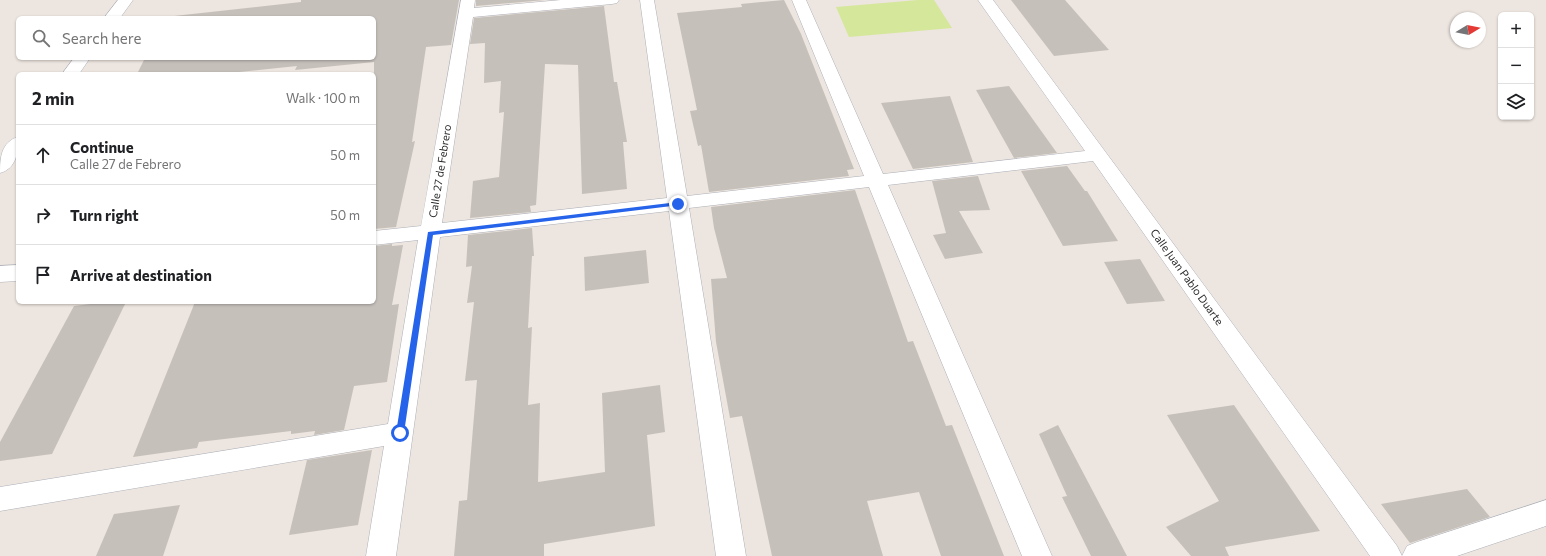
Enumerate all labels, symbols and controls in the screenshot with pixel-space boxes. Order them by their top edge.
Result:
north arrow [1450,12,1486,48]
map controls [1498,12,1534,120]
button: + [1498,12,1534,48]
search box [16,16,376,60]
icon: search [30,27,52,49]
text: Search here [62,29,141,47]
button: − [1498,48,1534,84]
button: layers [1498,84,1534,120]
text: 2 min [32,88,74,109]
text: Walk · 100 m [286,90,360,106]
street label: Calle 27 de Febrero [426,123,453,218]
text: Continue [70,138,134,156]
icon: ahead [32,144,54,166]
text: 50 m [330,147,360,163]
text: Calle 27 de Febrero [70,156,181,172]
route end [669,195,687,213]
icon: right [32,204,54,226]
text: Turn right [70,206,139,224]
text: 50 m [330,207,360,223]
street label: Calle Juan Pablo Duarte [1147,226,1227,328]
icon: arrive [32,264,54,286]
text: Arrive at destination [70,266,212,284]
route start [391,424,409,442]

